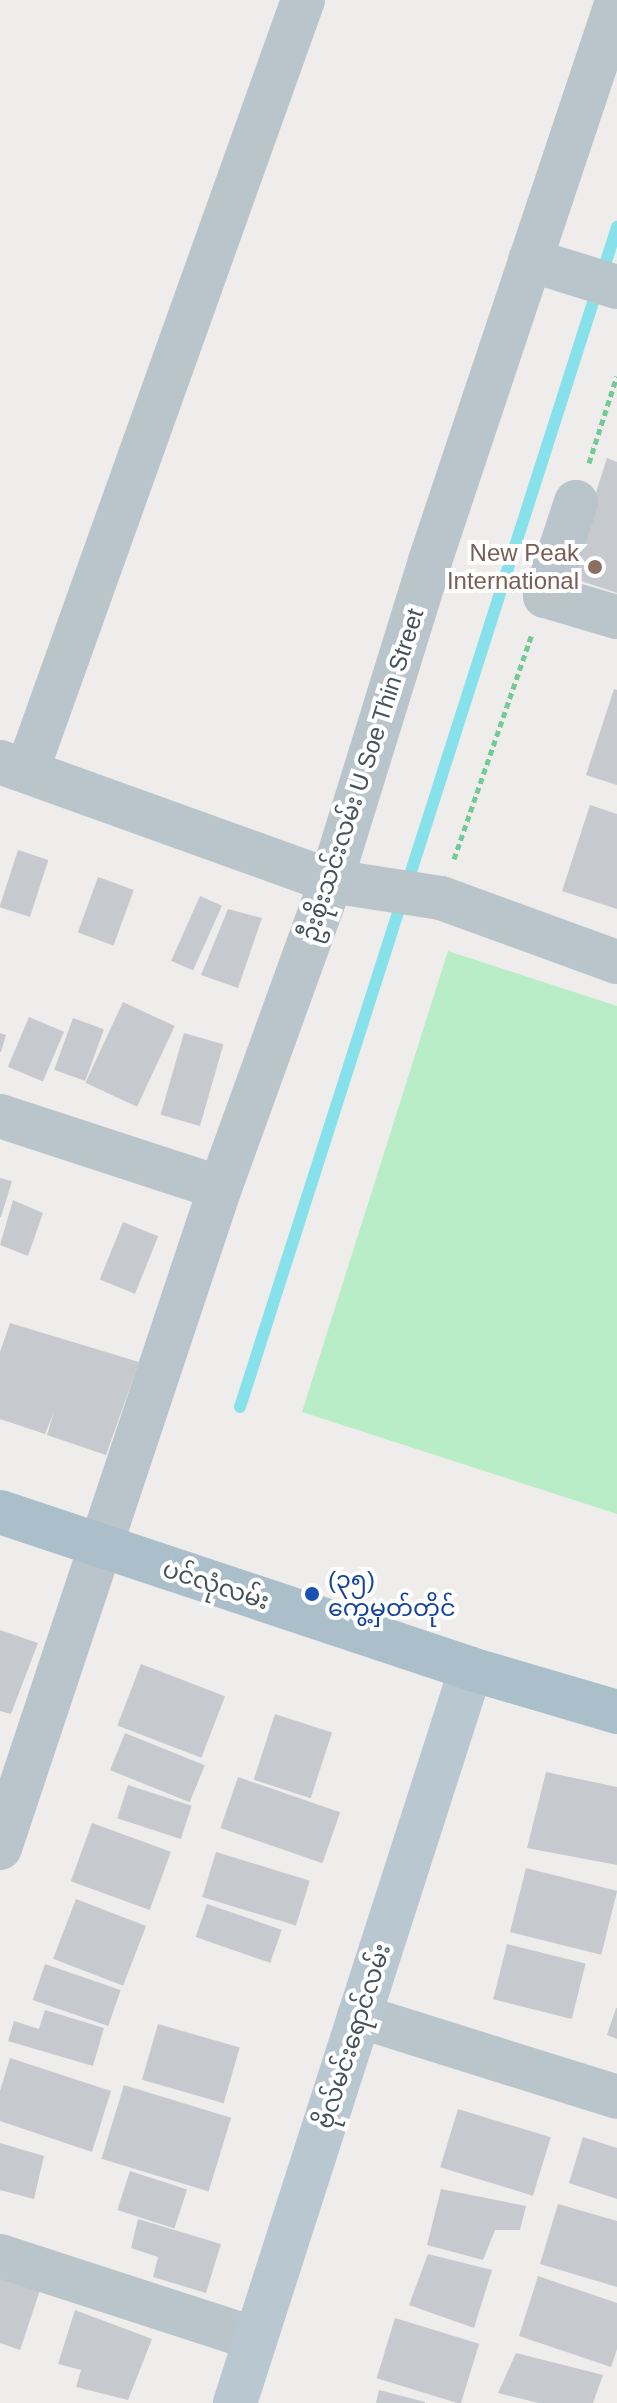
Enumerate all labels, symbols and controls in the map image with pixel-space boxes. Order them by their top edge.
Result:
place label: New Peak International [447,539,579,595]
marker: New Peak International [586,558,604,576]
street label: ဦးစိုးသင်းလမ်း U Soe Thin Street [294,605,430,945]
street label: ပင်လုံလမ်း [159,1554,273,1616]
place label: (၃၅) ကွေ့မှတ်တိုင် [328,1566,456,1622]
marker: (၃၅) ကွေ့မှတ်တိုင် [303,1585,321,1603]
street label: ဗိုလ်မင်းရောင်လမ်း [310,1940,396,2132]

